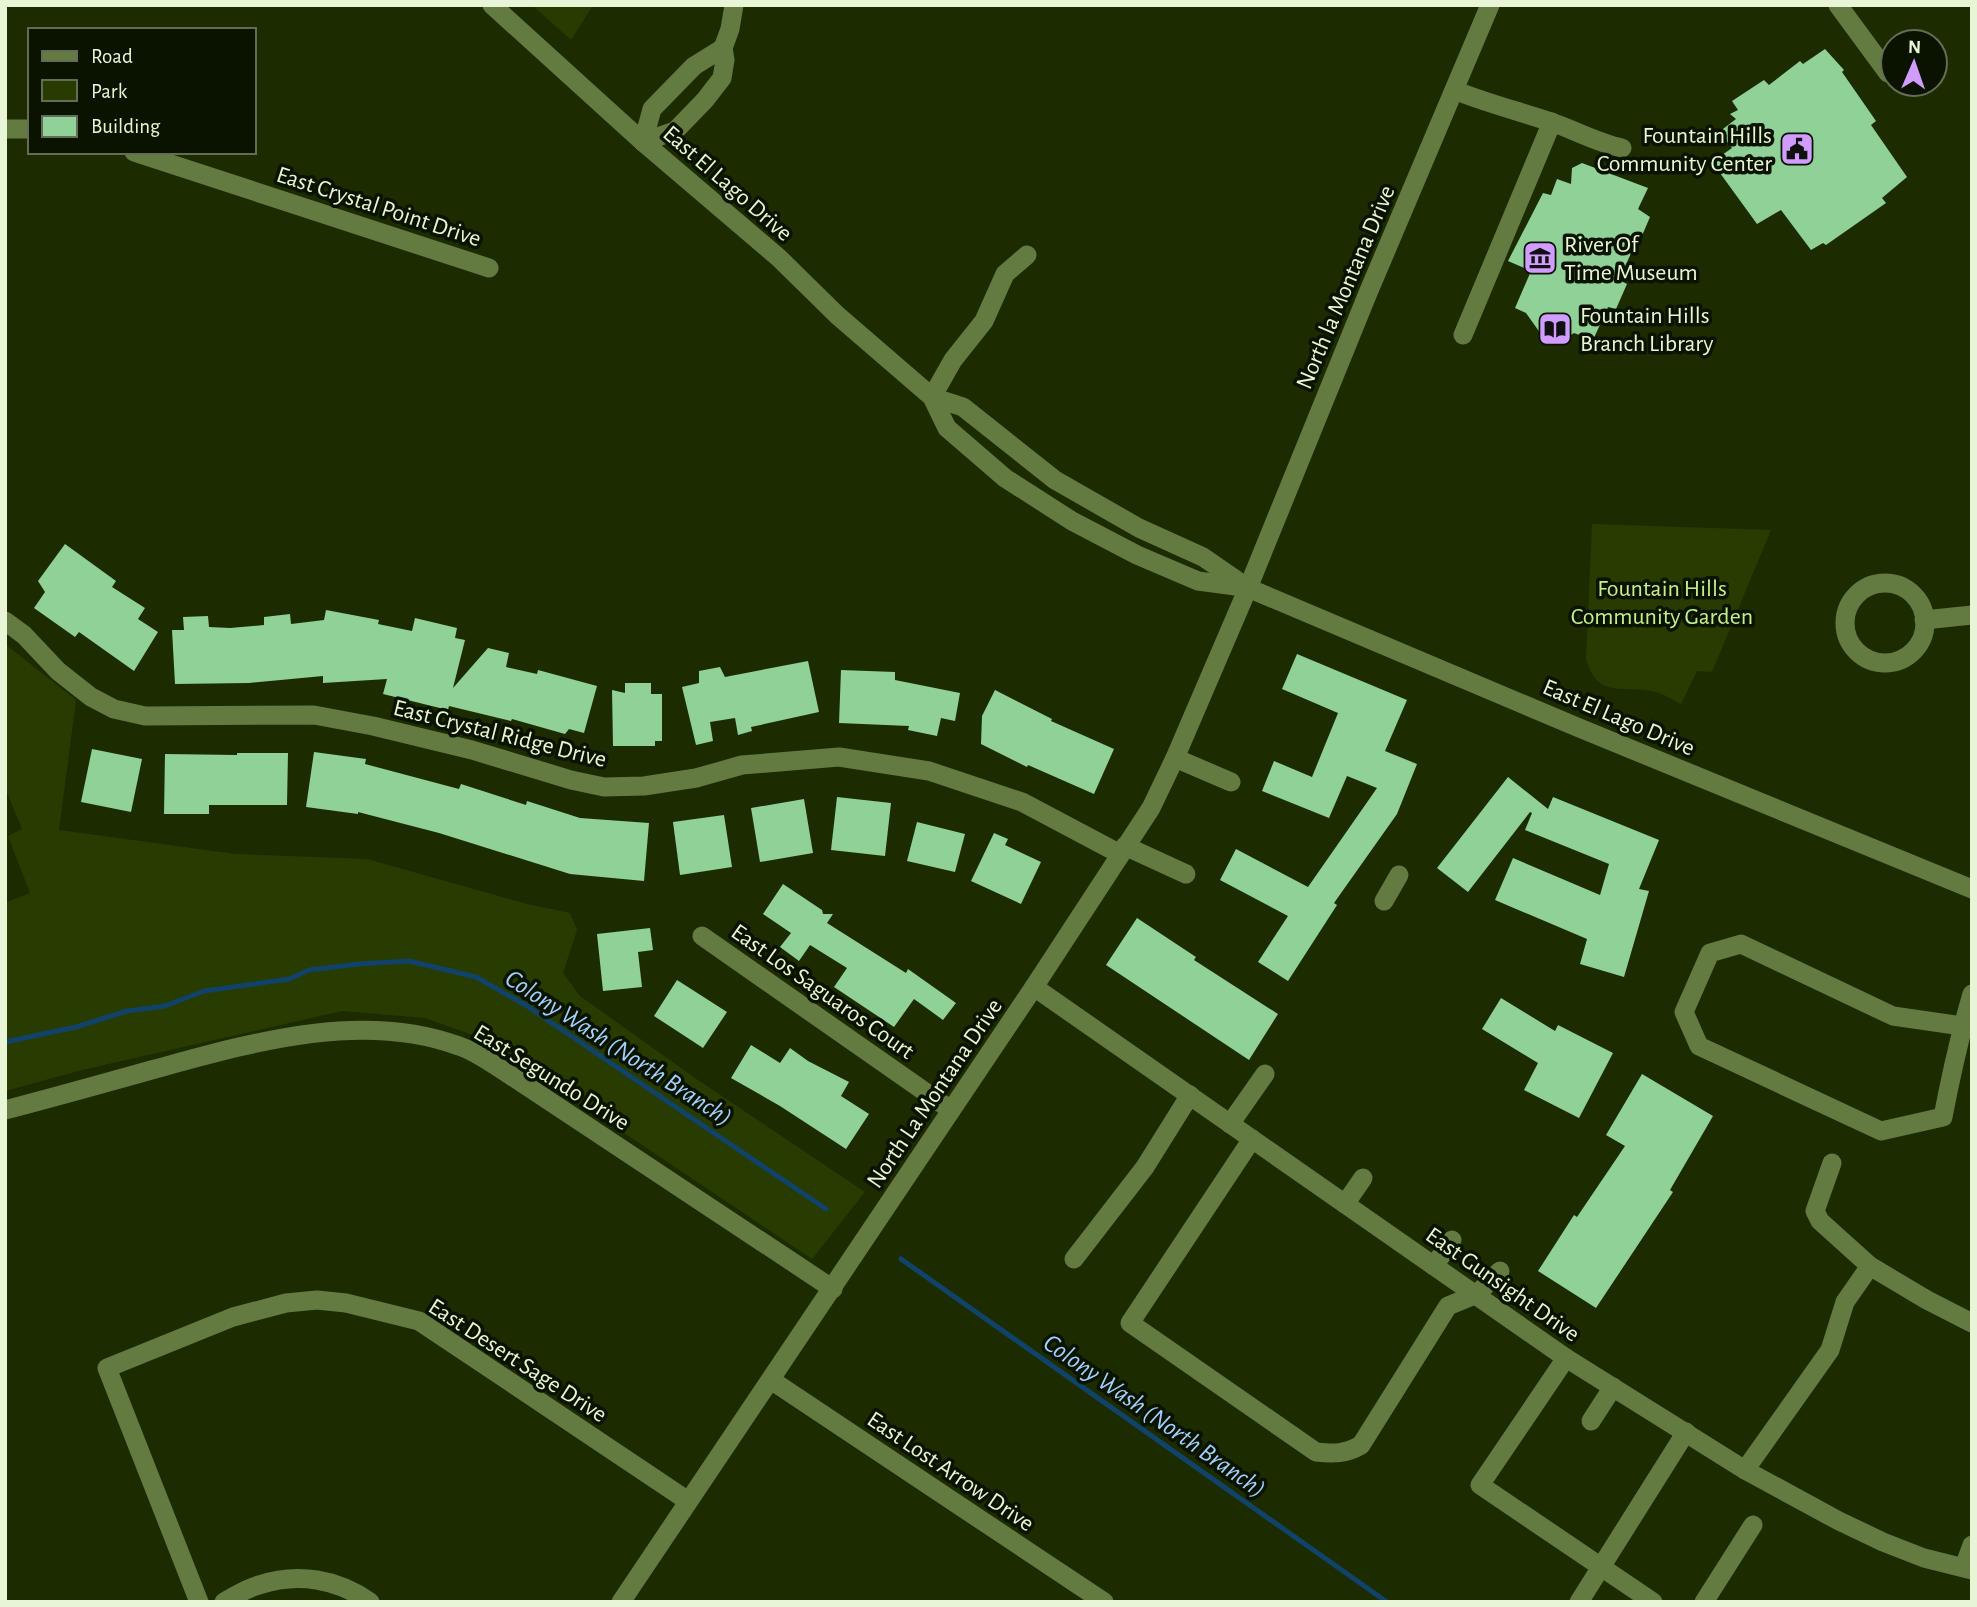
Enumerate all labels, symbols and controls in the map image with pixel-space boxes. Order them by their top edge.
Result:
legend [28,28,256,154]
north arrow [1879,28,1949,98]
text: N [1908,38,1921,57]
text: Road [91,46,133,67]
text: Park [91,81,128,102]
text: Building [91,116,161,137]
street label: East El Lago Drive [658,121,797,246]
place label: Fountain Hills Community Center [1597,124,1772,176]
public building icon: Fountain Hills Community Center [1778,130,1816,168]
street label: East Crystal Point Drive [273,163,484,251]
street label: North la Montana Drive [1292,182,1400,393]
place label: River Of Time Museum [1564,233,1698,285]
museum icon: River Of Time Museum [1521,239,1559,277]
place label: Fountain Hills Branch Library [1580,304,1714,356]
library icon: Fountain Hills Branch Library [1536,310,1574,348]
park label: Fountain Hills Community Garden [1571,577,1753,629]
street label: East El Lago Drive [1539,675,1698,761]
street label: East Crystal Ridge Drive [391,696,609,772]
street label: East Los Saguaros Court [727,920,919,1064]
water label: Colony Wash (North Branch) [500,965,736,1131]
street label: North La Montana Drive [863,995,1007,1193]
street label: East Segundo Drive [469,1020,634,1135]
street label: East Gunsight Drive [1421,1223,1584,1347]
street label: East Desert Sage Drive [424,1294,611,1427]
water label: Colony Wash (North Branch) [1039,1329,1270,1502]
street label: East Lost Arrow Drive [863,1407,1038,1536]

